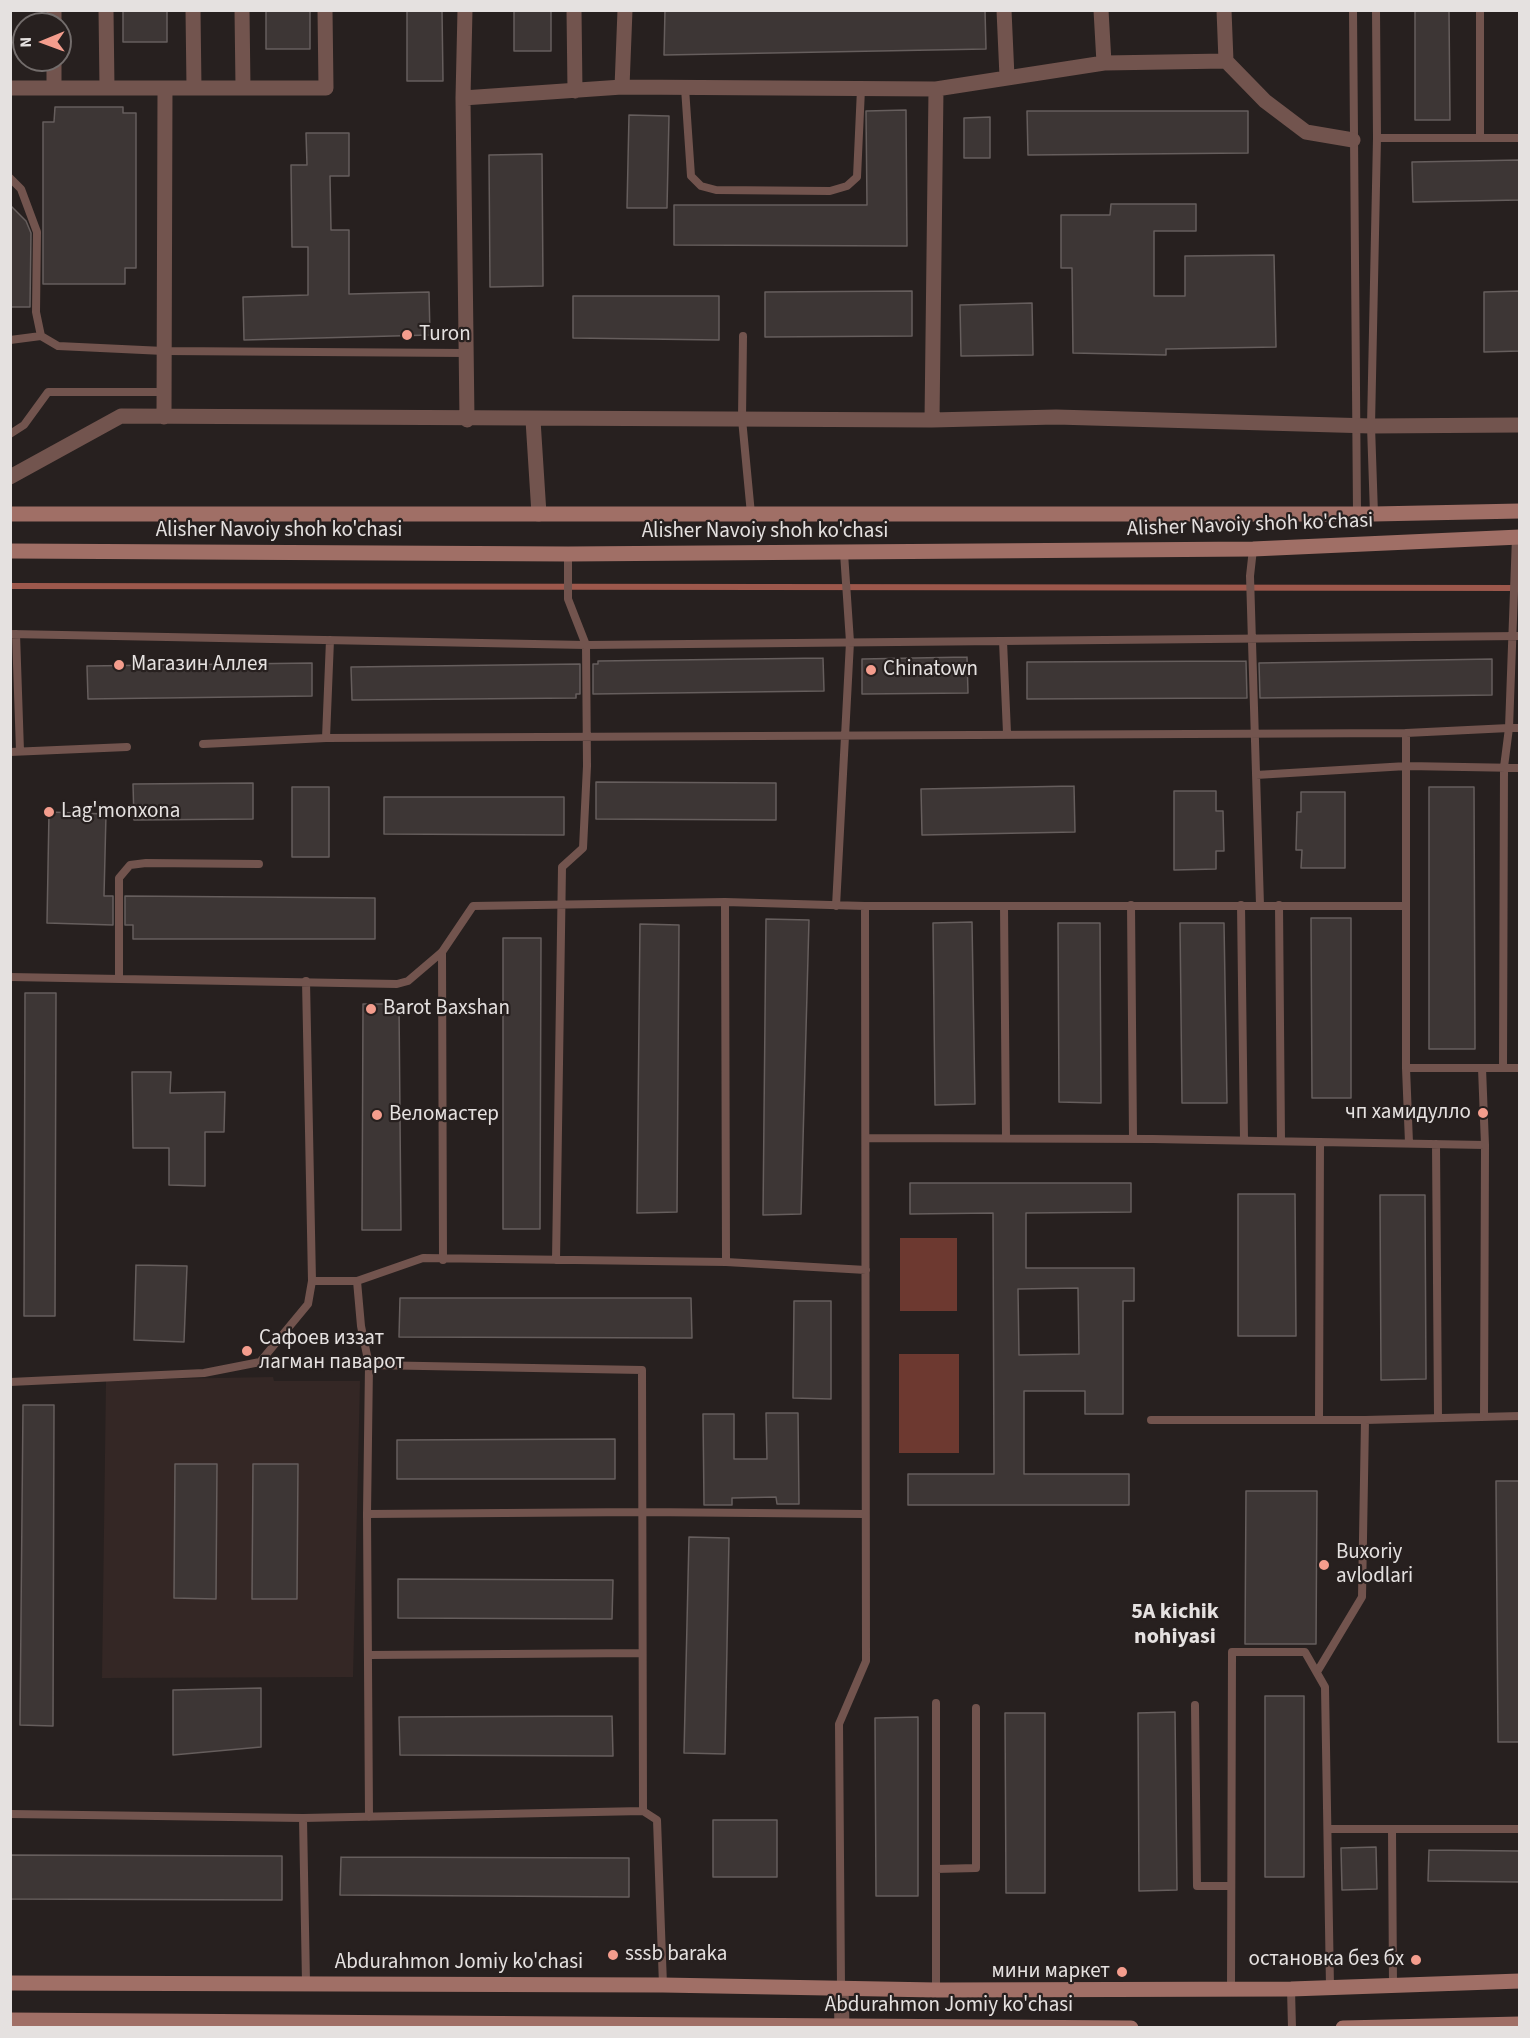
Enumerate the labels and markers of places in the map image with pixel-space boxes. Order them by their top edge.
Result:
place label: Turon [419,322,471,348]
marker: Turon [400,328,414,342]
place label: Магазин Аллея [131,652,268,678]
place label: Chinatown [883,657,978,683]
marker: Магазин Аллея [112,658,126,672]
marker: Chinatown [864,663,878,677]
place label: Lag'monxona [61,799,180,825]
marker: Lag'monxona [42,805,56,819]
place label: Barot Baxshan [383,996,510,1022]
marker: Barot Baxshan [364,1002,378,1016]
place label: чп хамидулло [1345,1100,1471,1126]
place label: Веломастер [389,1102,499,1128]
marker: чп хамидулло [1476,1106,1490,1120]
marker: Веломастер [370,1108,384,1122]
place label: Сафоев иззат лагман паварот [259,1326,405,1376]
marker: Сафоев иззат лагман паварот [240,1344,254,1358]
place label: Buxoriy avlodlari [1336,1540,1413,1590]
marker: Buxoriy avlodlari [1317,1558,1331,1572]
place label: sssb baraka [625,1942,727,1968]
place label: остановка без бх [1249,1947,1404,1973]
marker: sssb baraka [606,1948,620,1962]
marker: остановка без бх [1409,1953,1423,1967]
place label: мини маркет [992,1959,1110,1985]
marker: мини маркет [1115,1965,1129,1979]

